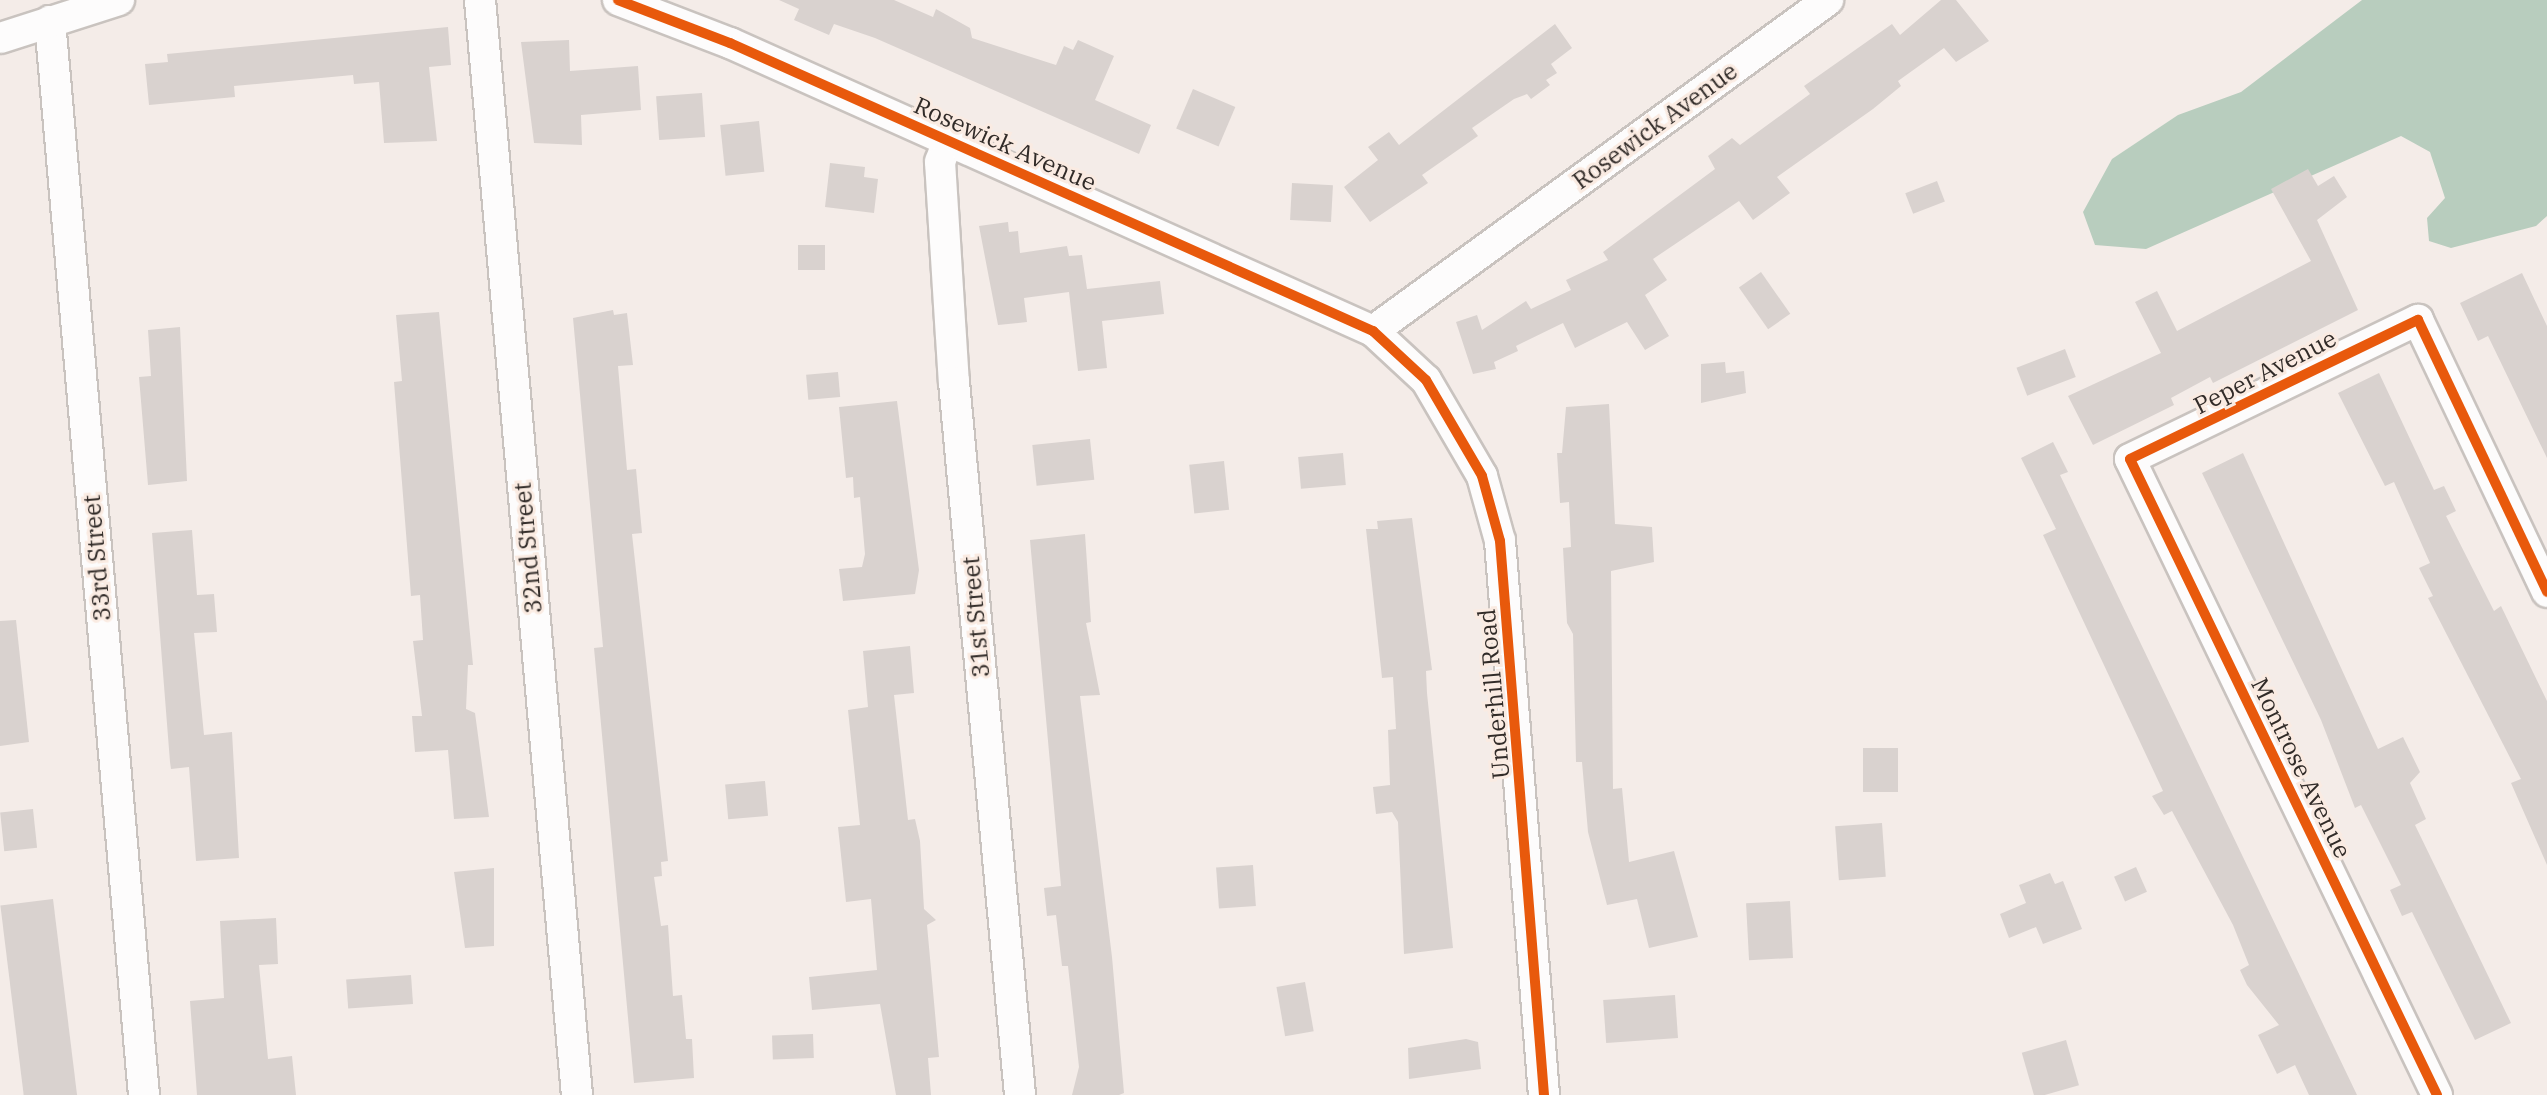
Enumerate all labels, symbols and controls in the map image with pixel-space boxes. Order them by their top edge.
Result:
street label: Rosewick Avenue [1567,57,1743,195]
street label: Rosewick Avenue [909,91,1101,197]
street label: Peper Avenue [2189,324,2341,420]
street label: 32nd Street [508,481,548,615]
street label: 33rd Street [77,493,117,623]
street label: 31st Street [956,555,996,679]
street label: Underhill Road [1472,608,1516,780]
street label: Montrose Avenue [2245,673,2357,863]

